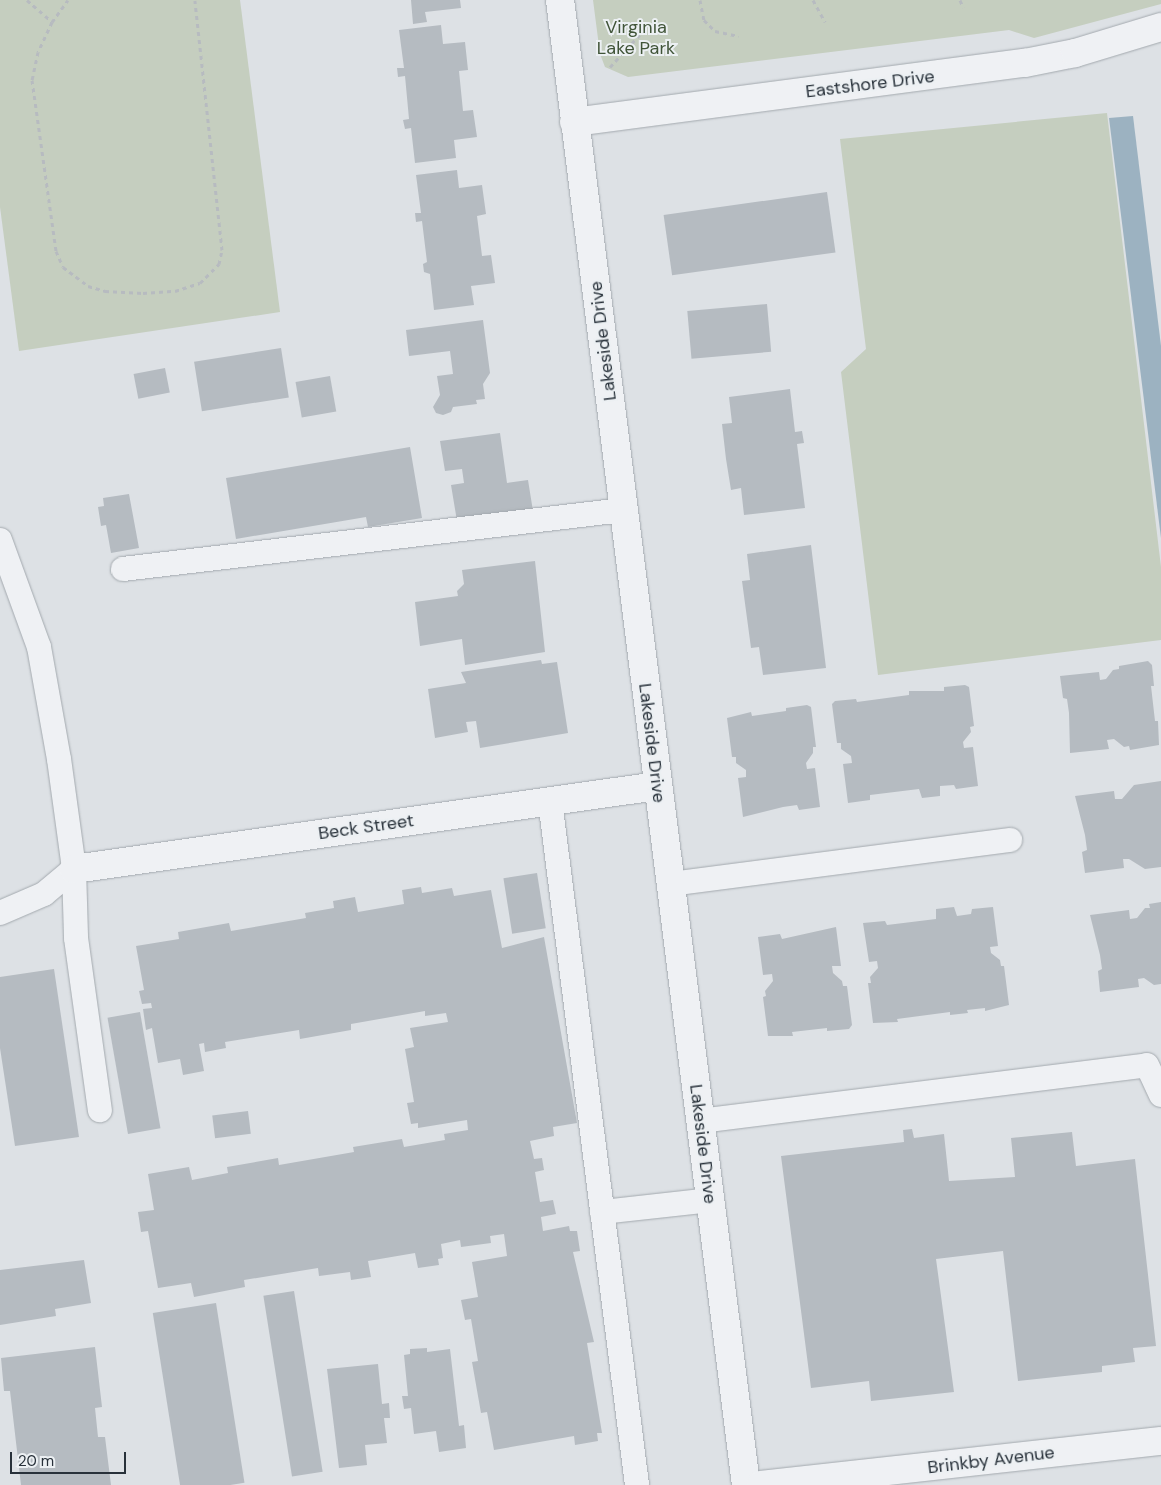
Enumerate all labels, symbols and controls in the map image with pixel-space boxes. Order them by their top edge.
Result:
park label: Virginia Lake Park [597,17,675,59]
street label: Eastshore Drive [804,65,936,103]
street label: Lakeside Drive [585,280,621,402]
street label: Lakeside Drive [634,682,670,804]
street label: Beck Street [317,810,415,844]
street label: Lakeside Drive [685,1083,721,1205]
street label: Brinkby Avenue [926,1441,1056,1479]
scale bar [12,1442,129,1474]
text: 20 m [18,1451,54,1471]

